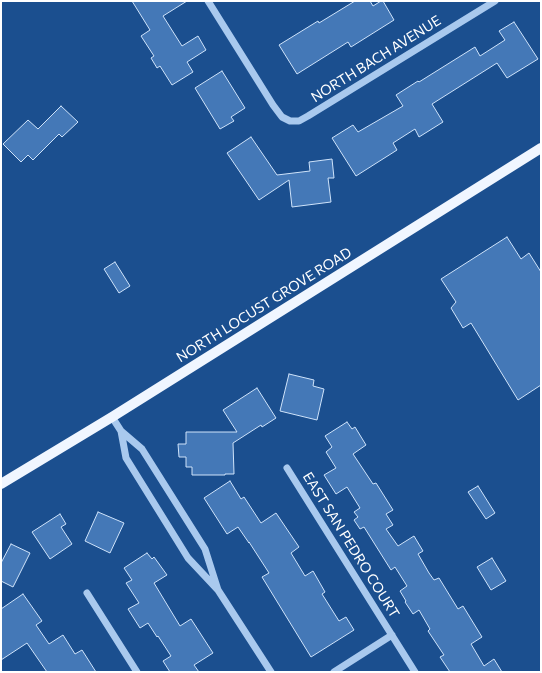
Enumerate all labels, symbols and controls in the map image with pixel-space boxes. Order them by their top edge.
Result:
street label: NORTH BACH AVENUE [308,12,444,106]
street label: NORTH LOCUST GROVE ROAD [173,244,355,366]
street label: EAST SAN PEDRO COURT [299,469,403,621]

